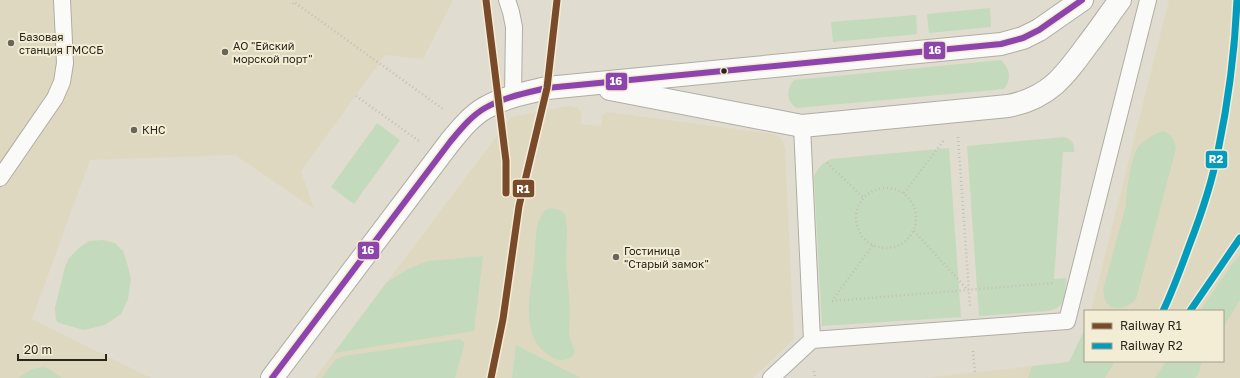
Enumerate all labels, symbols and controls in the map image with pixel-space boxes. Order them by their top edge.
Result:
place label: Базовая станция ГМССБ [19,30,104,56]
marker: Базовая станция ГМССБ [6,38,16,48]
place label: АО "Ейский морской порт" [233,39,312,65]
line badge: 16 [923,41,946,60]
text: 16 [929,43,941,56]
marker: АО "Ейский морской порт" [220,47,230,57]
unlabelled marker [719,66,729,76]
line badge: 16 [605,72,628,91]
text: 16 [610,74,622,87]
place label: КНС [142,123,166,136]
marker: КНС [129,125,139,135]
line badge: R2 [1205,150,1228,169]
text: R2 [1209,152,1223,165]
line badge: R1 [512,179,535,198]
text: R1 [516,182,530,195]
line badge: 16 [357,241,380,260]
text: 16 [362,243,374,256]
place label: Гостиница "Старый замок" [624,244,709,270]
marker: Гостиница "Старый замок" [611,252,621,262]
legend [1084,310,1224,362]
text: Railway R1 [1120,318,1182,333]
scale bar [18,336,106,362]
text: Railway R2 [1120,338,1183,353]
text: 20 m [24,342,52,357]

